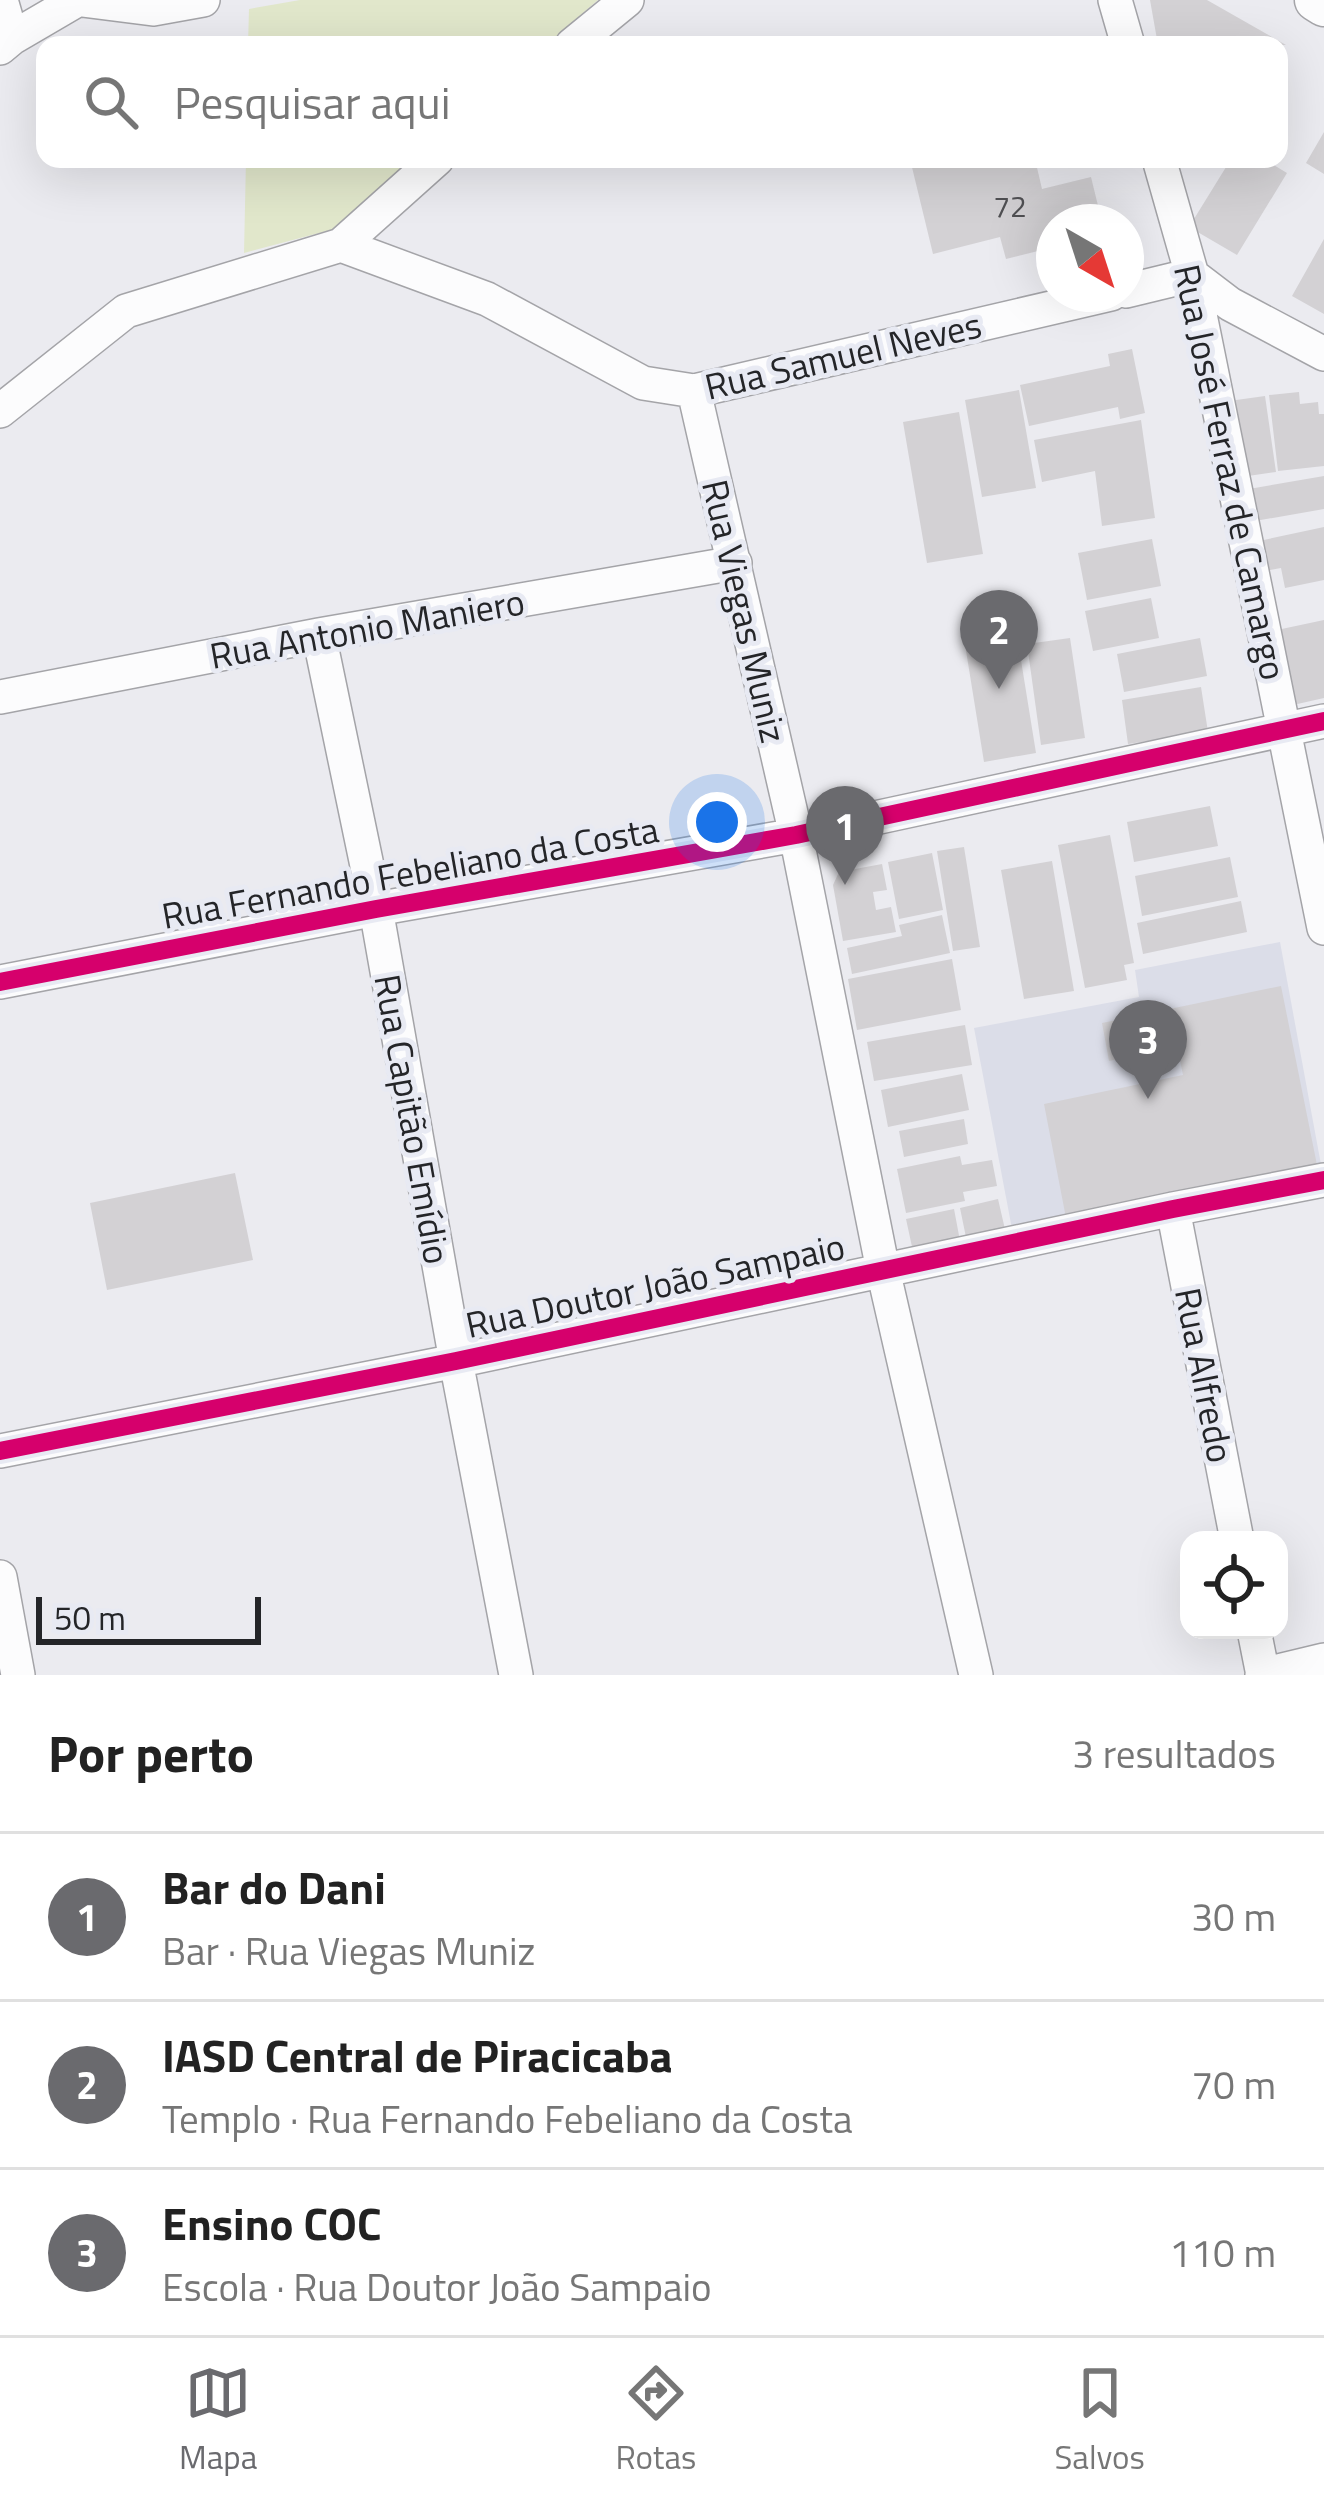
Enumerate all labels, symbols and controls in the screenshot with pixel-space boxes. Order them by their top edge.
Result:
search box [36,36,1288,168]
text: Pesquisar aqui [174,68,450,136]
icon: search [78,69,144,135]
house number: 72 [993,183,1027,229]
north arrow [1036,204,1144,312]
street label: Rua José Ferraz de Camargo [1160,259,1302,685]
street label: Rua Samuel Neves [699,296,987,414]
street label: Rua Viegas Muniz [688,474,802,748]
street label: Rua Antonio Maniero [205,573,529,683]
pin: 2 [960,590,1038,689]
pin: 1 [806,786,884,885]
your location [687,792,747,852]
street label: Rua Fernando Febeliano da Costa [157,801,663,943]
street label: Rua Capitão Emídio [360,970,466,1268]
pin: 3 [1109,1000,1187,1099]
street label: Rua Doutor João Sampaio [460,1218,850,1352]
street label: Rua Alfredo [1161,1283,1249,1467]
map controls [1180,1531,1288,1639]
button: locate [1180,1531,1288,1639]
scale bar [36,1591,261,1644]
text: 50 m [54,1593,126,1643]
text: Por perto [48,1714,254,1792]
text: 3 resultados [1072,1724,1276,1783]
text: Bar do Dani [162,1853,386,1921]
text: 1 [76,1887,98,1946]
text: 30 m [1191,1887,1276,1946]
text: Bar · Rua Viegas Muniz [162,1921,535,1980]
text: IASD Central de Piracicaba [162,2021,672,2089]
text: 2 [76,2055,98,2114]
text: 70 m [1191,2055,1276,2114]
text: Templo · Rua Fernando Febeliano da Costa [162,2089,852,2148]
text: Ensino COC [162,2189,381,2257]
text: 3 [76,2223,98,2282]
text: 110 m [1169,2223,1276,2282]
text: Escola · Rua Doutor João Sampaio [162,2257,712,2316]
tab: Mapa [179,2360,257,2482]
tab: Rotas [615,2360,696,2482]
tab: Salvos [1054,2360,1145,2482]

